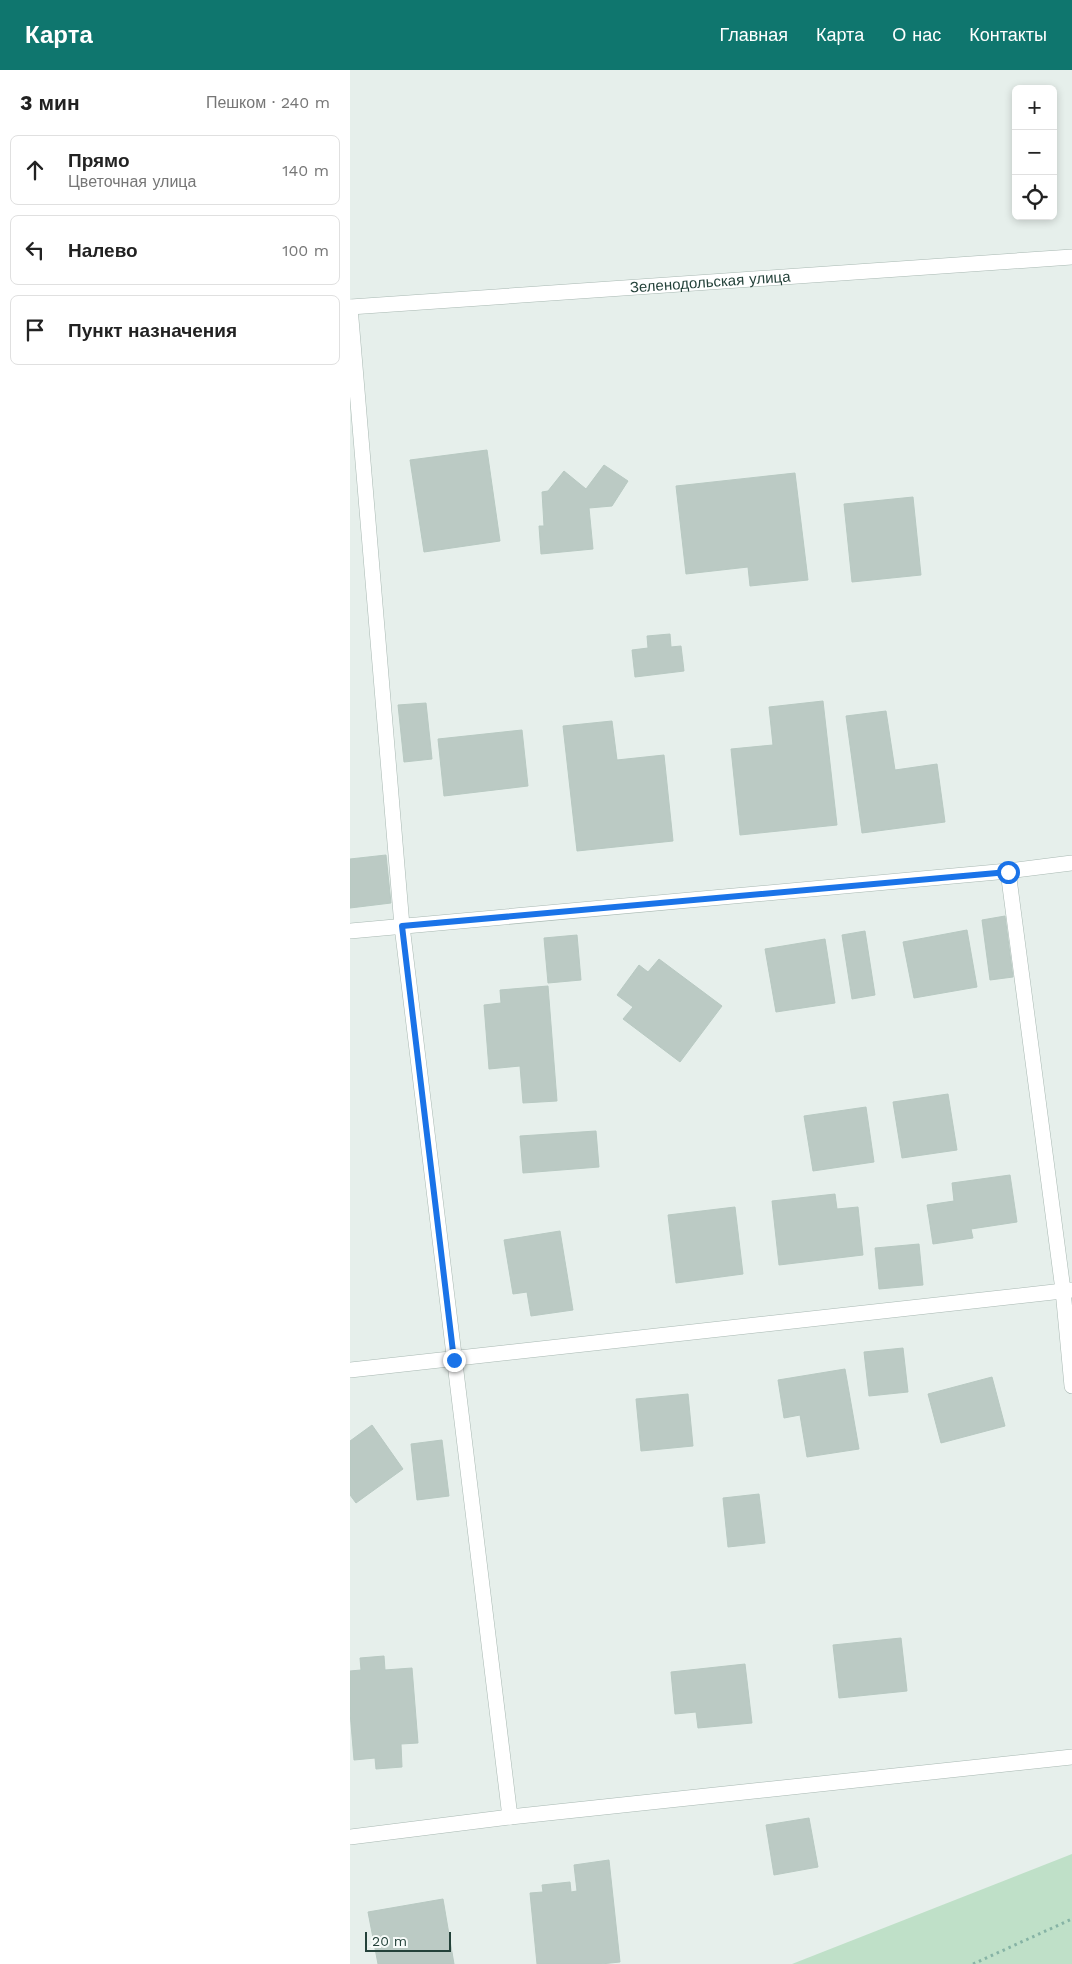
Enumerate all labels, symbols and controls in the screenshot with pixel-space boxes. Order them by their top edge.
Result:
text: Карта [25,21,93,49]
text: Главная [719,24,788,45]
text: Карта [816,24,864,45]
text: О нас [892,24,941,45]
text: Контакты [969,24,1047,45]
map controls [1012,85,1057,220]
button: + [1012,85,1057,130]
text: 3 мин [20,90,80,115]
text: Пешком · 240 m [206,93,330,112]
button: − [1012,130,1057,175]
text: Прямо [68,149,130,172]
icon: ahead [21,156,49,184]
text: 140 m [282,161,329,180]
text: Цветочная улица [68,172,196,191]
button: locate [1012,175,1057,220]
icon: left [21,236,49,264]
text: Налево [68,239,138,262]
text: 100 m [282,241,329,260]
street label: Зеленодольская улица [629,267,792,297]
icon: arrive [21,316,49,344]
text: Пункт назначения [68,319,237,342]
route start [997,861,1020,884]
route end [443,1349,466,1372]
scale bar [365,1929,451,1952]
text: 20 m [372,1933,407,1949]

